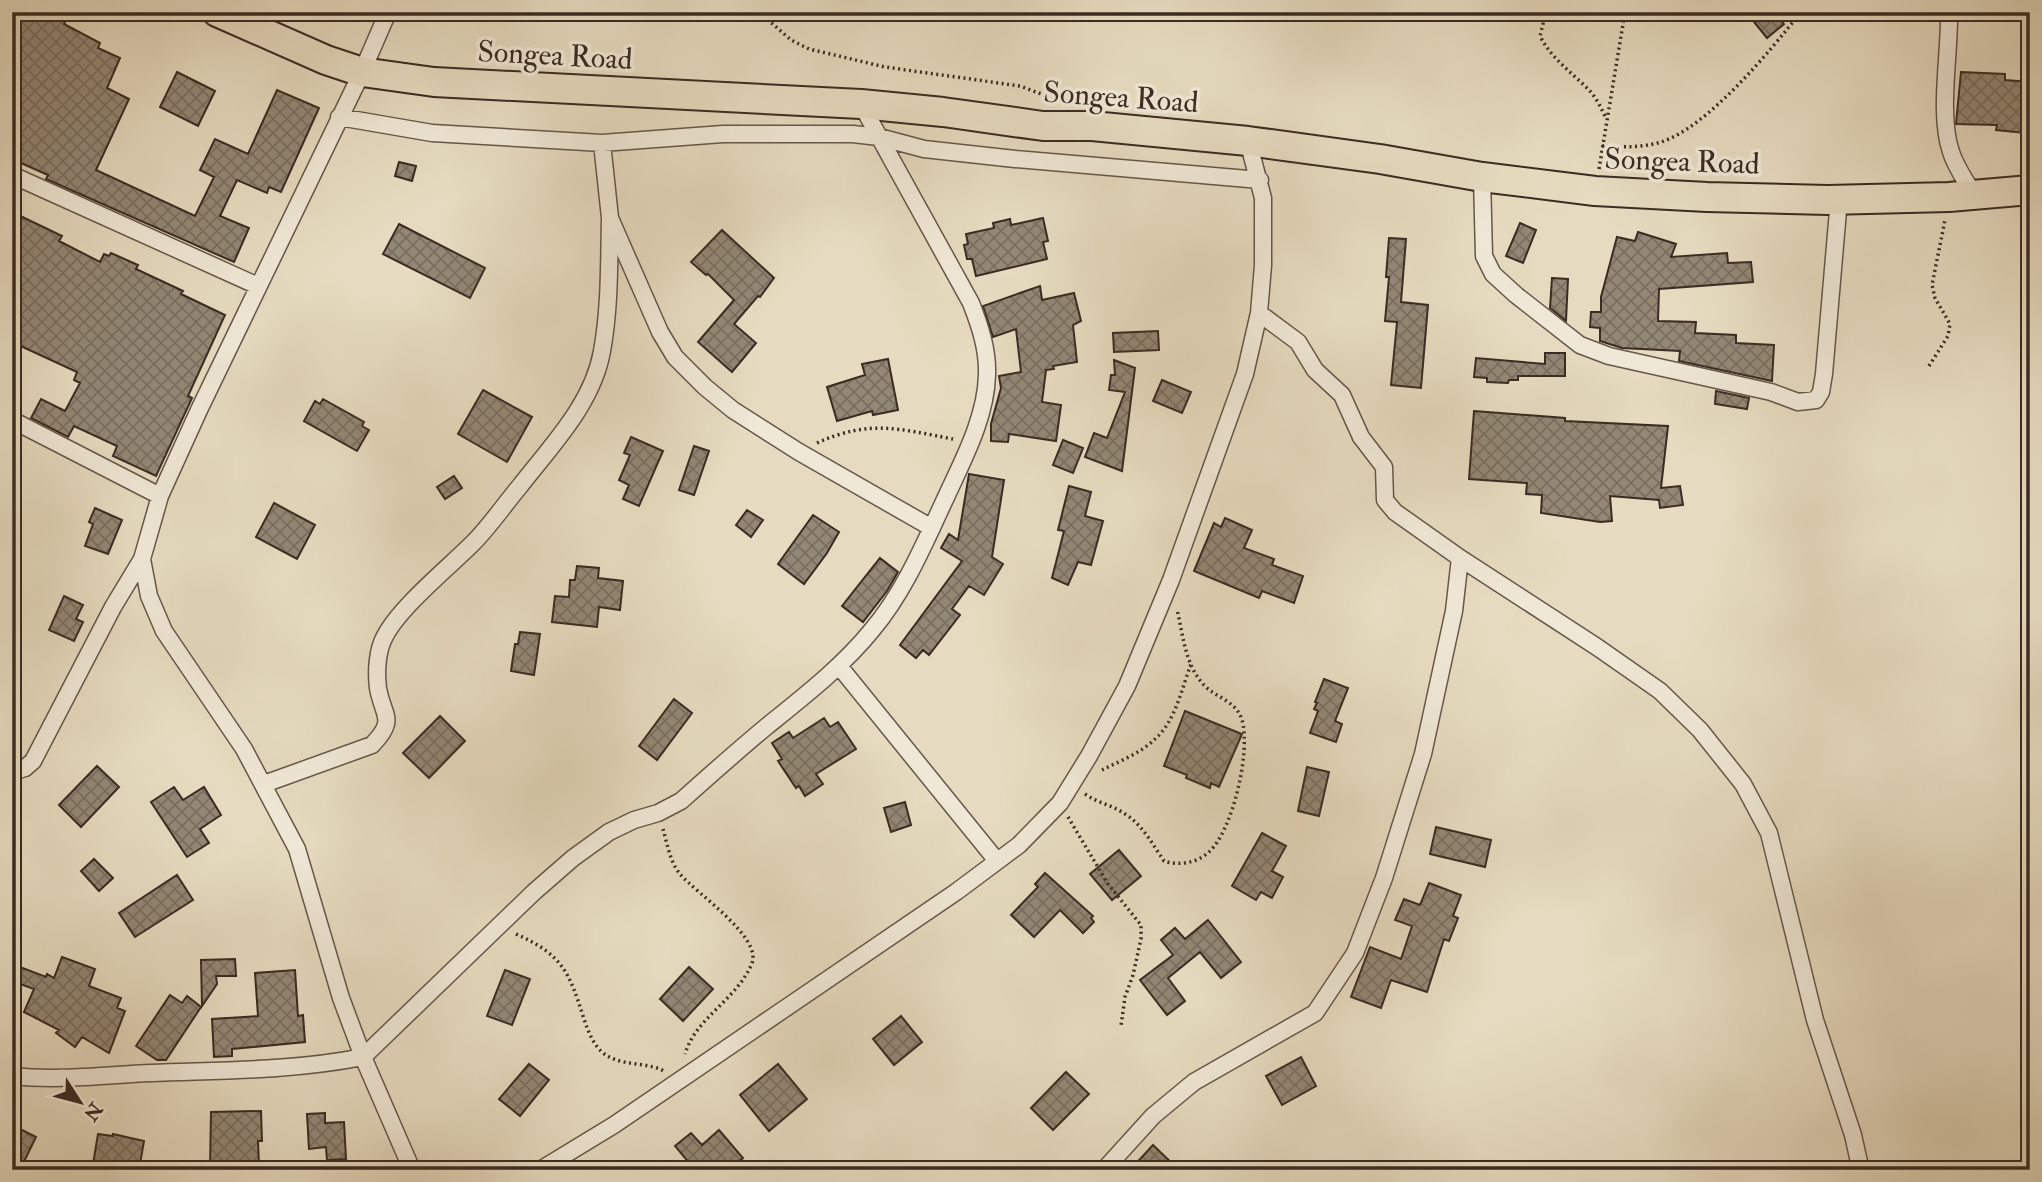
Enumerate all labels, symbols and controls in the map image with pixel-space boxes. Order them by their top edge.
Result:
street label: Songea Road [476,33,634,78]
street label: Songea Road [1042,74,1200,121]
street label: Songea Road [1604,140,1760,183]
north arrow [46,1066,116,1136]
text: N [78,1097,108,1126]

